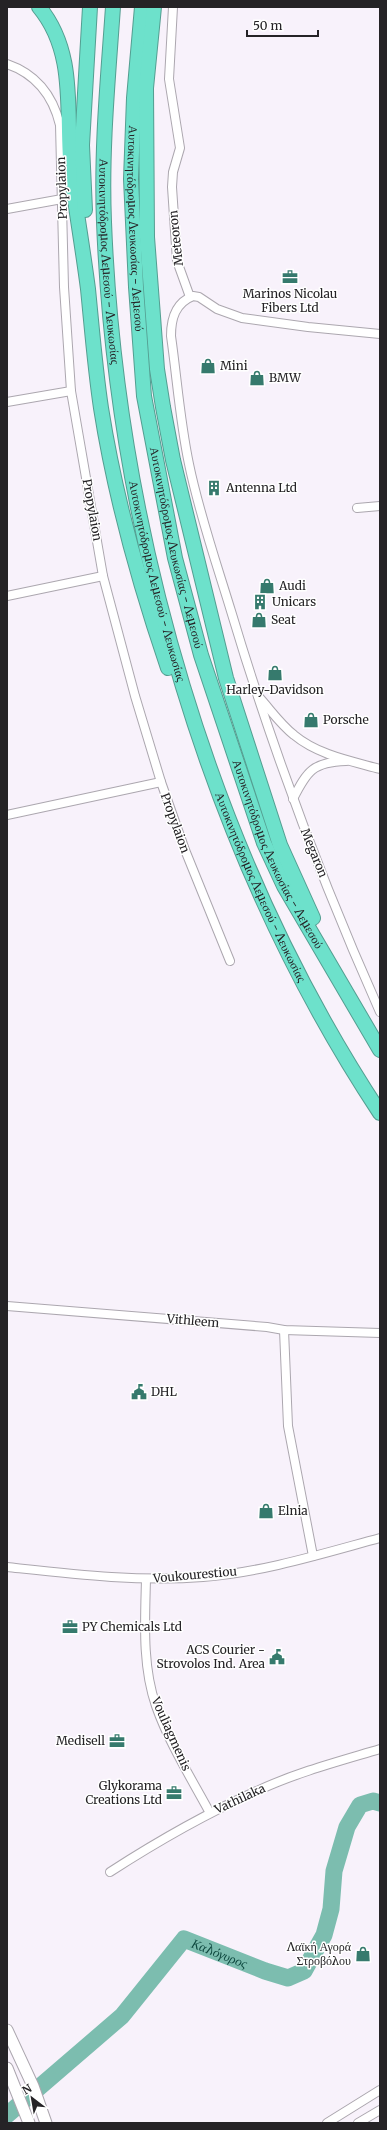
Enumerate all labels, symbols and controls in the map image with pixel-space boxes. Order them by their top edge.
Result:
scale bar [247,12,318,38]
text: 50 m [253,18,282,33]
street label: Αυτοκινητόδρομος Λευκωσίας - Λεμεσού [124,125,147,332]
street label: Propylaion [53,156,70,220]
street label: Αυτοκινητόδρομος Λεμεσού - Λευκωσίας [96,158,123,365]
street label: Meteoron [165,209,186,267]
office icon: Marinos Nicolau Fibers Ltd [281,268,299,286]
place label: Marinos Nicolau Fibers Ltd [243,286,338,315]
shop icon: Mini [199,357,217,375]
place label: Mini [220,358,248,373]
shop icon: BMW [248,369,266,387]
place label: BMW [269,370,302,385]
street label: Αυτοκινητόδρομος Λευκωσίας - Λεμεσού [147,446,207,650]
street label: Propylaion [80,478,105,542]
street label: Αυτοκινητόδρομος Λεμεσού - Λευκωσίας [126,479,189,683]
building icon: Antenna Ltd [205,479,223,497]
place label: Antenna Ltd [225,480,297,495]
shop icon: Audi [258,577,276,595]
place label: Audi [278,578,306,593]
building icon: Unicars [251,593,269,611]
place label: Unicars [272,594,316,609]
shop icon: Seat [250,611,268,629]
place label: Seat [271,612,296,627]
shop icon: Harley-Davidson [266,664,284,682]
place label: Harley-Davidson [226,682,324,697]
shop icon: Porsche [302,711,320,729]
place label: Porsche [323,712,369,727]
street label: Αυτοκινητόδρομος Λευκωσίας - Λεμεσού [230,757,327,951]
street label: Αυτοκινητόδρομος Λεμεσού - Λευκωσίας [212,790,310,985]
street label: Propylaion [158,791,193,855]
street label: Megaron [298,826,331,880]
street label: Vithleem [165,1311,220,1330]
public building icon: DHL [130,1383,148,1401]
place label: DHL [151,1384,177,1399]
shop icon: Elnia [257,1502,275,1520]
place label: Elnia [278,1503,308,1518]
street label: Voukourestiou [151,1563,238,1586]
office icon: PY Chemicals Ltd [61,1618,79,1636]
place label: PY Chemicals Ltd [82,1619,182,1634]
place label: ACS Courier - Strovolos Ind. Area [157,1642,266,1671]
public building icon: ACS Courier - Strovolos Ind. Area [268,1648,286,1666]
street label: Vouliagmenis [148,1694,194,1773]
office icon: Medisell [108,1732,126,1750]
place label: Medisell [56,1733,105,1748]
place label: Glykorama Creations Ltd [85,1778,163,1807]
street label: Vathilaka [211,1780,268,1817]
office icon: Glykorama Creations Ltd [165,1784,183,1802]
water label: Καλόγυρος [188,1935,251,1973]
place label: Λαϊκή Αγορά Στροβόλου [286,1939,352,1968]
shop icon: Λαϊκή Αγορά Στροβόλου [354,1945,372,1963]
north arrow [12,2078,52,2118]
text: N [20,2081,34,2098]

